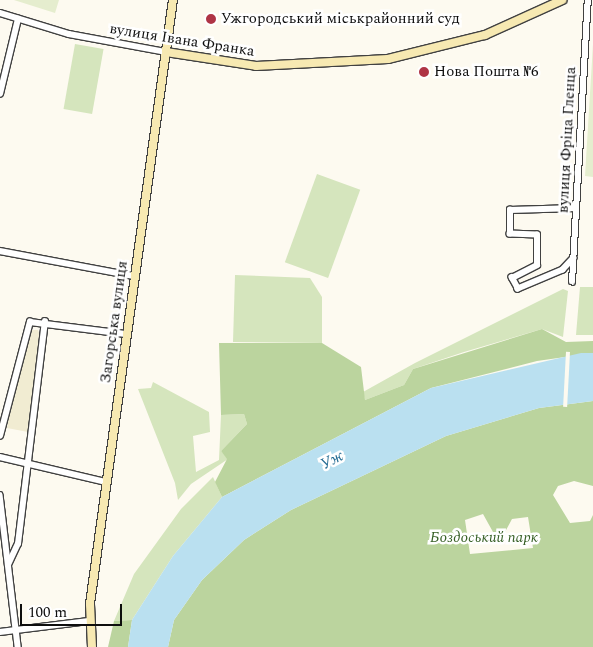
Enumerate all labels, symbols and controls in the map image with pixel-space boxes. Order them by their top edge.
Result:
place label: Ужгородський міськрайонний суд [221,10,460,28]
marker: Ужгородський міськрайонний суд [205,13,217,25]
street label: вулиця Івана Франка [108,20,256,60]
place label: Нова Пошта №6 [434,63,539,81]
marker: Нова Пошта №6 [418,66,430,78]
street label: вулиця Фріца Гленца [554,66,580,214]
street label: Загорська вулиця [97,260,131,384]
water label: Уж [317,446,347,474]
park label: Боздоський парк [430,529,538,547]
scale bar [22,594,125,626]
text: 100 m [28,601,67,624]

